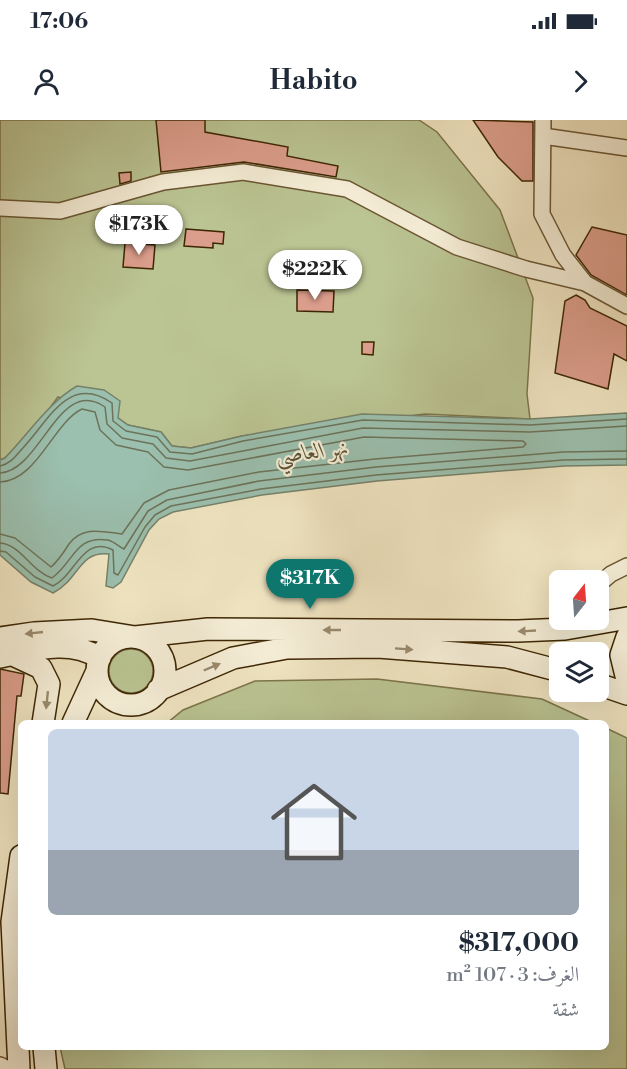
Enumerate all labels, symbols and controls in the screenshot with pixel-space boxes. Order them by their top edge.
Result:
text: 17:06 [30,8,88,35]
text: Habito [269,64,358,98]
icon: person [30,65,63,98]
icon: forward [564,65,597,98]
pin: $173K [97,205,181,256]
text: $173K [109,212,169,237]
pin: $222K [273,250,357,301]
text: $222K [282,257,348,282]
water label: نهر العاصي [274,434,351,476]
pin: $317K [268,559,352,610]
text: $317K [280,566,340,591]
north arrow [549,570,609,630]
map controls [549,570,609,702]
one-way arrow [323,625,342,635]
one-way arrow [518,626,537,635]
one-way arrow [24,629,43,638]
button: layers [549,642,609,702]
one-way arrow [394,645,413,654]
one-way arrow [203,662,221,672]
one-way arrow [42,690,52,709]
icon: home [260,768,368,876]
text: $317,000 [459,927,579,959]
text: الغرف: 3 · 107 m² [446,963,579,988]
text: شقة [553,998,579,1023]

